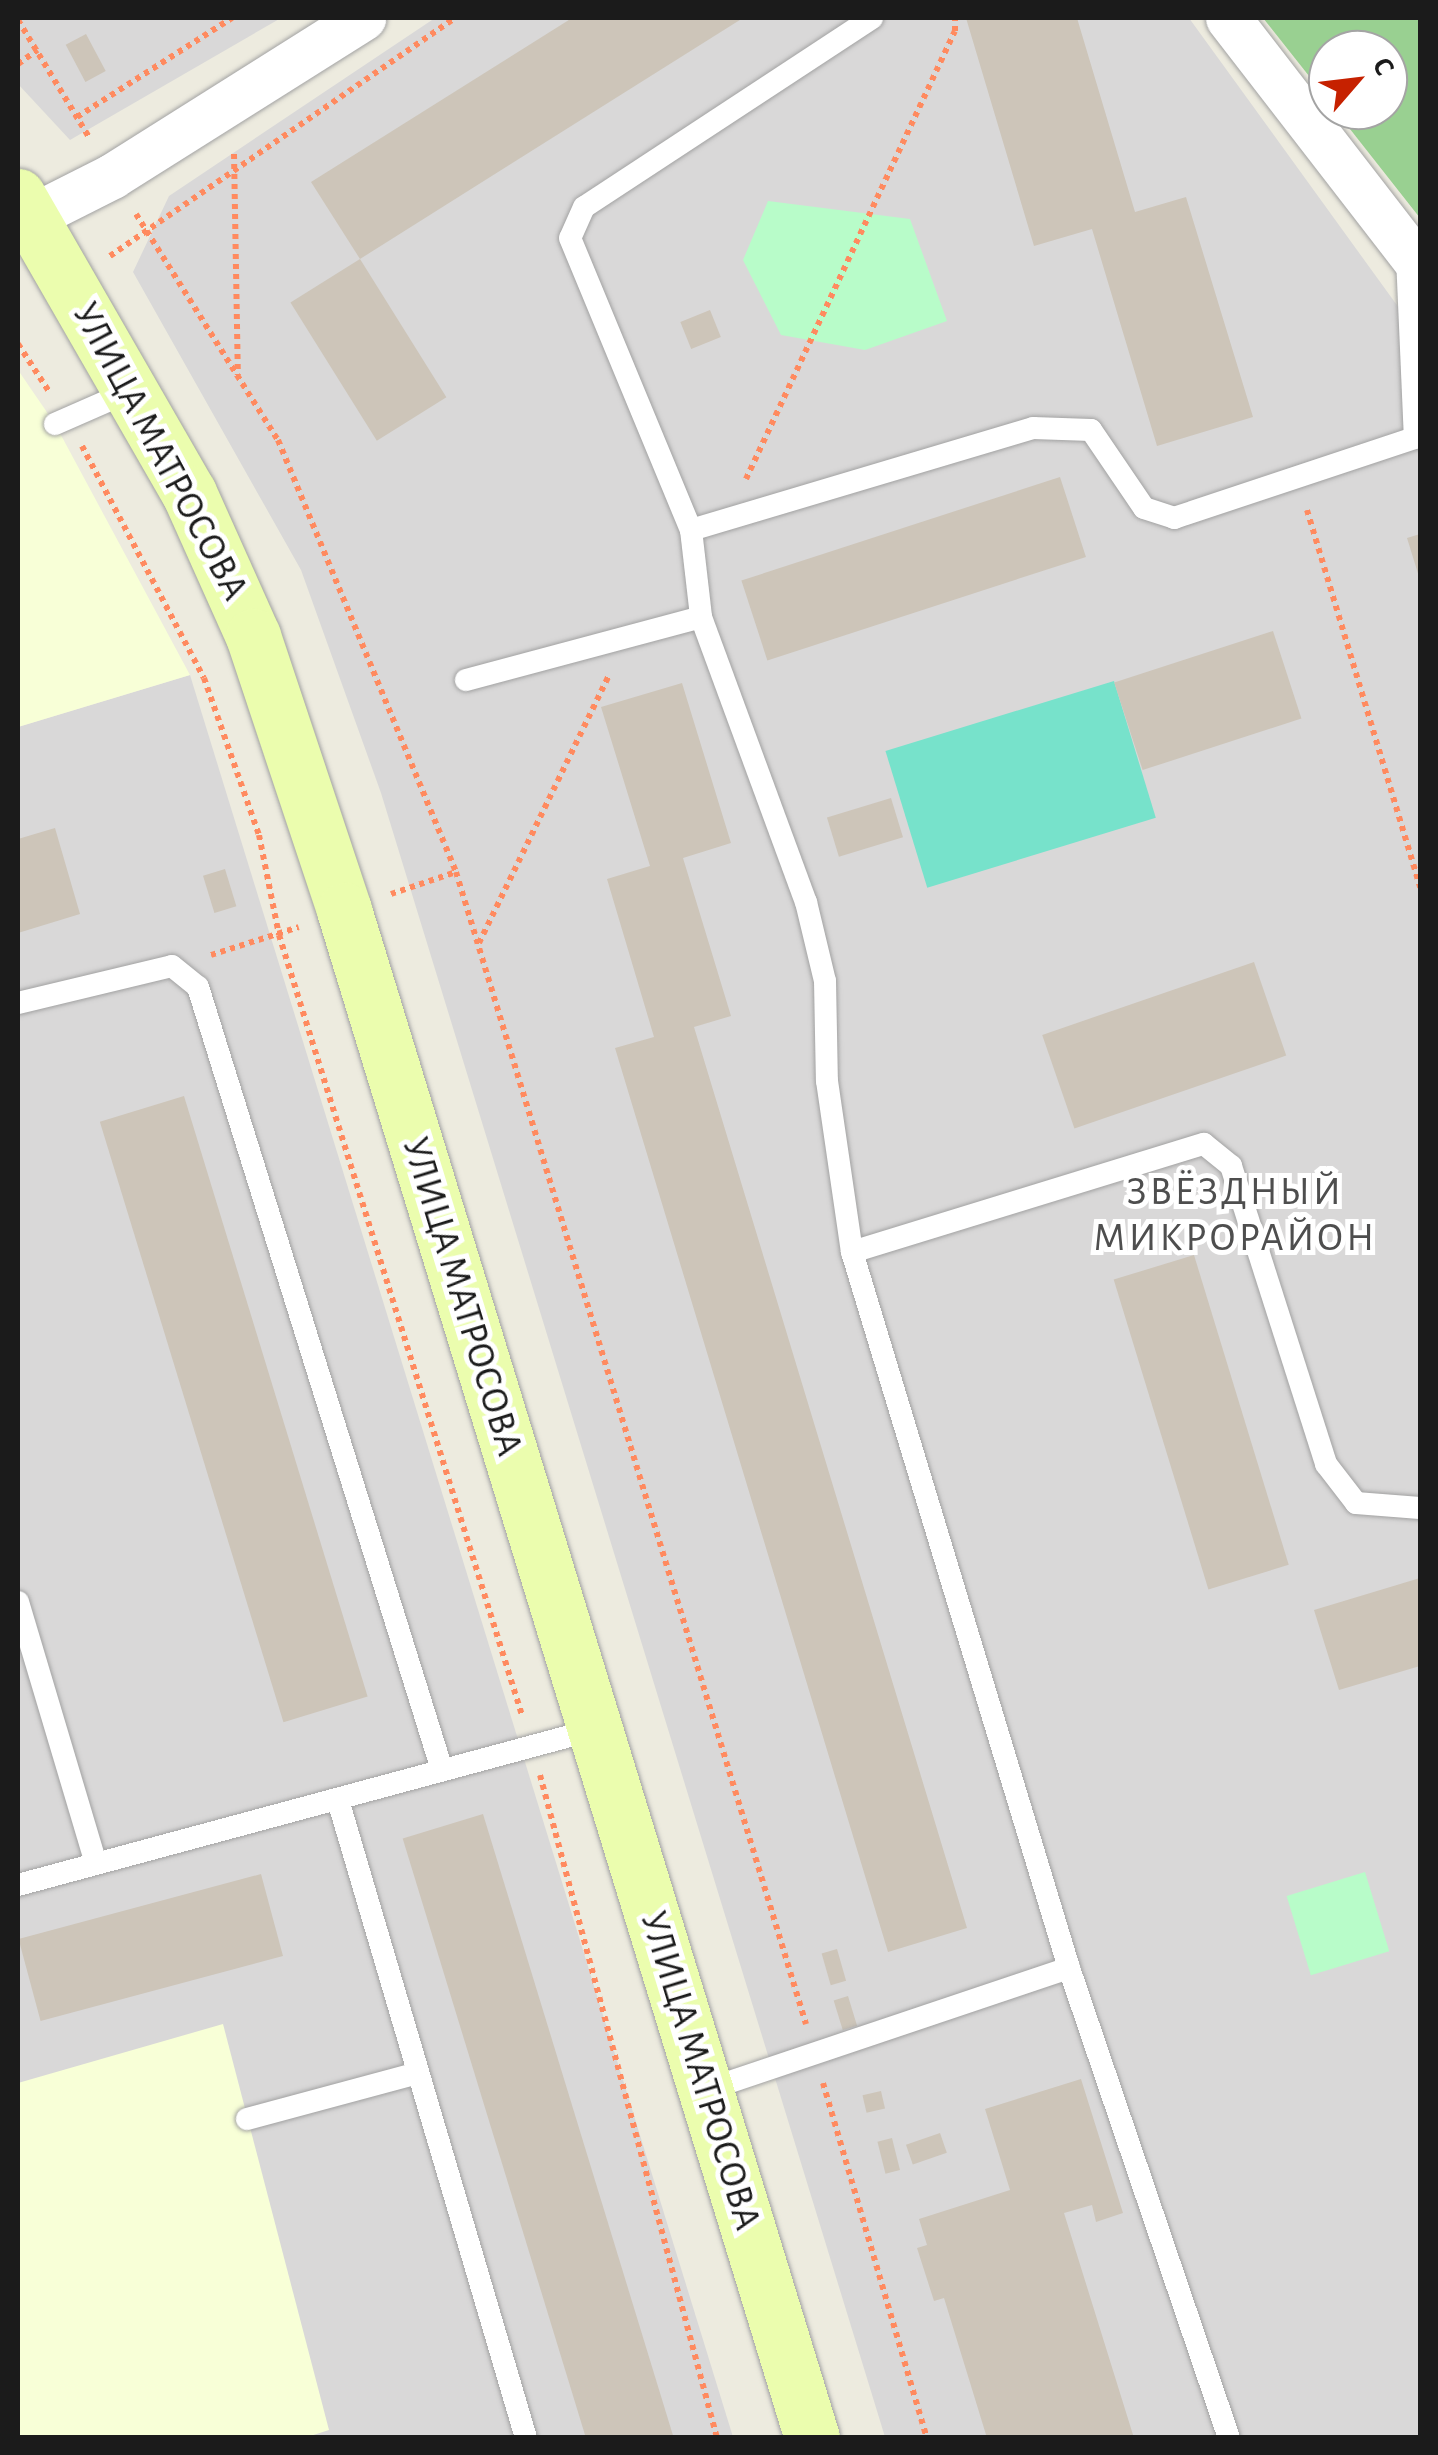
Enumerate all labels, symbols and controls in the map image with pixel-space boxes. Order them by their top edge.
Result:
north arrow [1308,30,1408,130]
text: С [1367,53,1399,80]
street label: УЛИЦА МАТРОСОВА [61,295,257,609]
street label: УЛИЦА МАТРОСОВА [391,1132,531,1462]
district label: ЗВЁЗДНЫЙ МИКРОРАЙОН [1093,1168,1377,1262]
street label: УЛИЦА МАТРОСОВА [629,1906,769,2236]

